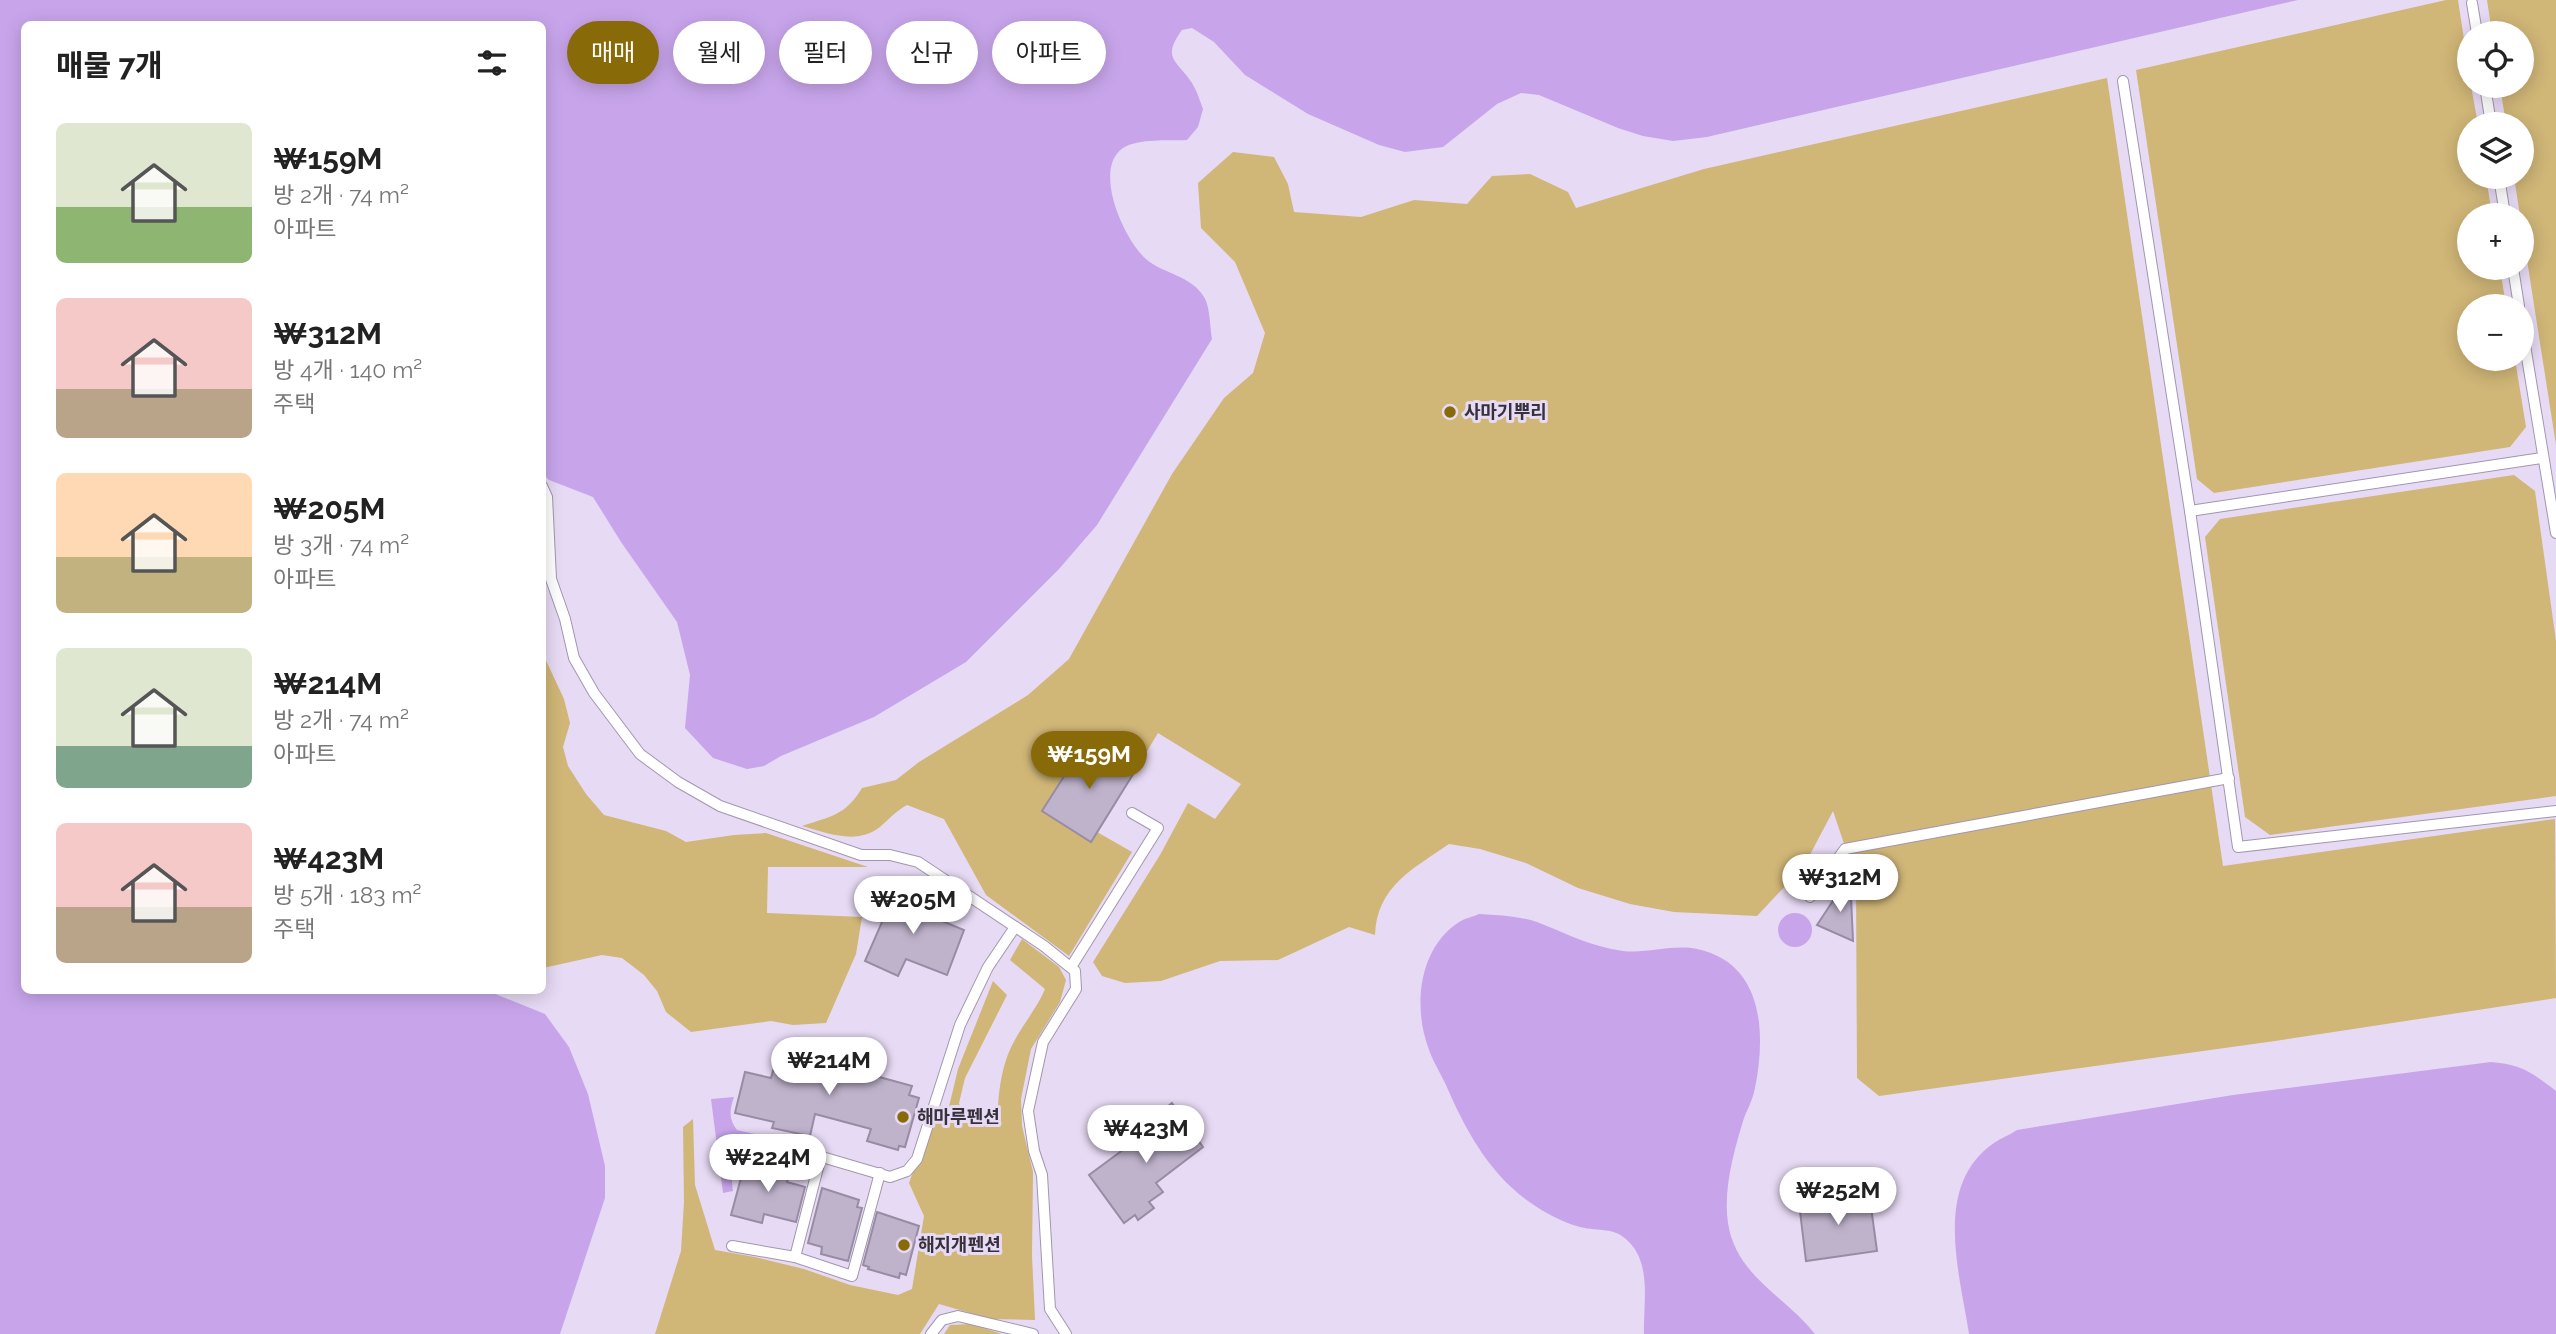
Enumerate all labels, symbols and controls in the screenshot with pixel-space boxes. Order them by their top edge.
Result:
chip: 매매 [567,21,659,84]
chip: 월세 [673,21,765,84]
chip: 필터 [779,21,872,84]
chip: 신규 [886,21,978,84]
chip: 아파트 [992,21,1106,84]
map controls [2457,21,2534,371]
button: locate [2457,21,2534,98]
icon: filters [473,44,511,82]
text: 매물 7개 [56,48,163,83]
button: layers [2457,112,2534,189]
text: ₩159M [273,141,383,176]
icon: home [112,151,196,235]
text: 방 2개 · 74 m² [273,181,409,208]
button: + [2457,203,2534,280]
text: 아파트 [273,215,336,242]
button: − [2457,294,2534,371]
text: ₩312M [273,316,382,351]
icon: home [112,326,196,410]
text: 방 4개 · 140 m² [273,356,422,383]
text: 주택 [273,390,315,417]
place label: 사마기뿌리 [1464,401,1547,422]
marker: 사마기뿌리 [1442,404,1458,420]
text: ₩205M [273,491,385,526]
icon: home [112,501,196,585]
text: 방 3개 · 74 m² [273,531,409,558]
text: 아파트 [273,565,336,592]
text: ₩214M [273,666,382,701]
icon: home [112,676,196,760]
text: 방 2개 · 74 m² [273,706,409,733]
pin: ₩159M [1040,732,1138,791]
text: 아파트 [273,740,336,767]
text: ₩159M [1047,740,1131,767]
text: ₩423M [273,841,384,876]
icon: home [112,851,196,935]
pin: ₩312M [1791,855,1889,914]
text: ₩312M [1798,863,1882,890]
pin: ₩205M [864,876,962,936]
text: 방 5개 · 183 m² [273,881,422,908]
text: ₩205M [870,885,956,912]
text: 주택 [273,915,315,942]
pin: ₩214M [780,1038,878,1097]
text: ₩214M [787,1046,871,1073]
place label: 해마루펜션 [917,1106,1000,1127]
pin: ₩423M [1097,1106,1195,1165]
marker: 해마루펜션 [895,1109,911,1125]
text: ₩423M [1103,1114,1189,1141]
pin: ₩224M [719,1134,817,1194]
text: ₩224M [725,1143,811,1170]
pin: ₩252M [1789,1168,1887,1227]
text: ₩252M [1795,1176,1881,1203]
place label: 해지개펜션 [918,1234,1001,1255]
marker: 해지개펜션 [896,1237,912,1253]

